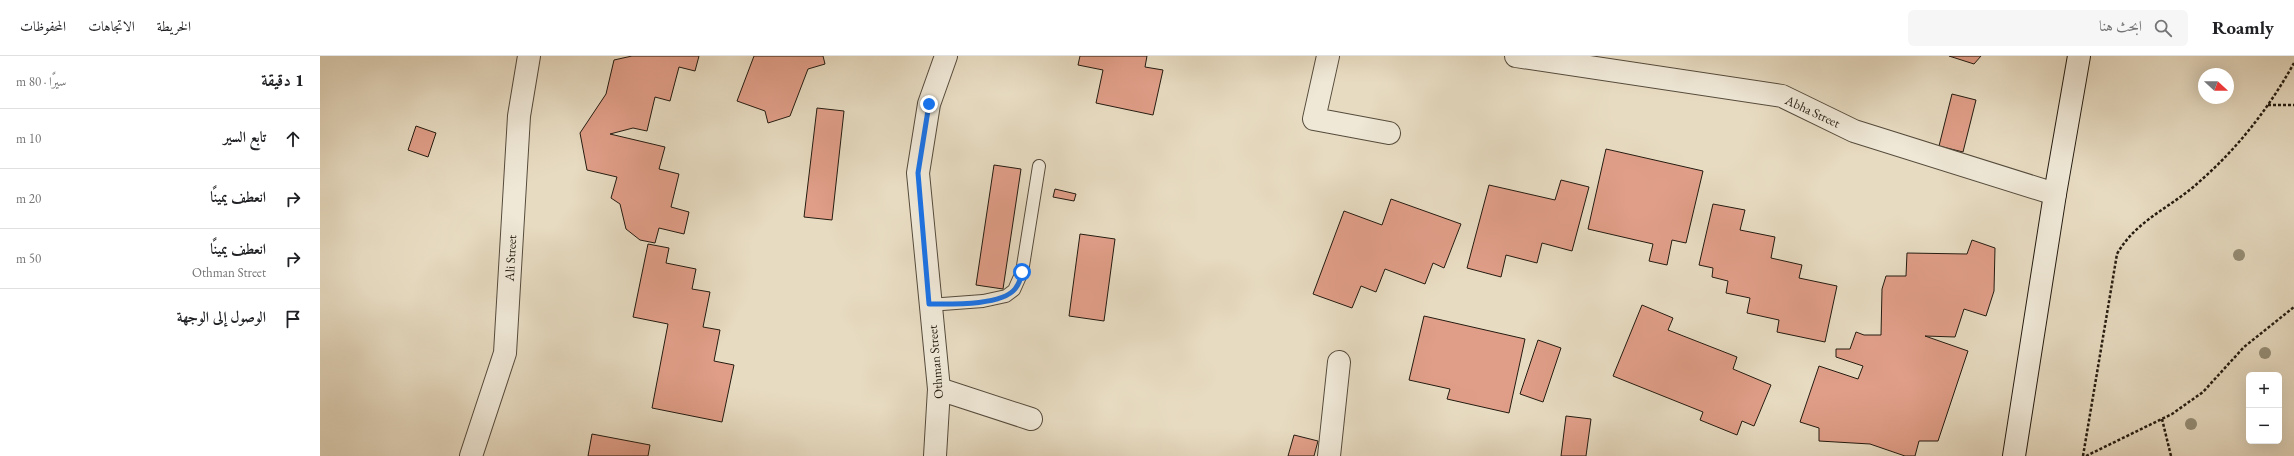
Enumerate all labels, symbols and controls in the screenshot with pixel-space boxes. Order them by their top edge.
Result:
search box [1908,10,2188,46]
text: Roamly [2212,15,2274,40]
text: ابحث هنا [2099,16,2142,35]
text: المحفوظات [20,17,66,35]
text: الاتجاهات [88,17,135,35]
text: الخريطة [157,17,191,35]
icon: search [2152,17,2174,39]
north arrow [2198,68,2234,104]
text: 1 دقيقة [261,69,304,91]
text: سيرًا · 80 m [16,73,66,90]
street label: Abha Street [1782,91,1843,132]
route end [920,95,938,113]
text: تابع السير [223,127,266,146]
icon: ahead [282,128,304,150]
text: 10 m [16,130,41,147]
text: انعطف يمينًا [210,187,266,206]
icon: right [282,188,304,210]
text: 20 m [16,190,41,207]
street label: Ali Street [501,234,520,283]
text: انعطف يمينًا [210,239,266,258]
icon: right [282,248,304,270]
text: 50 m [16,250,41,267]
route start [1013,263,1031,281]
text: Othman Street [192,264,266,281]
text: الوصول إلى الوجهة [177,307,266,326]
icon: arrive [282,308,304,330]
street label: Othman Street [924,324,947,400]
map controls [2246,372,2282,444]
button: + [2246,372,2282,408]
button: − [2246,408,2282,444]

